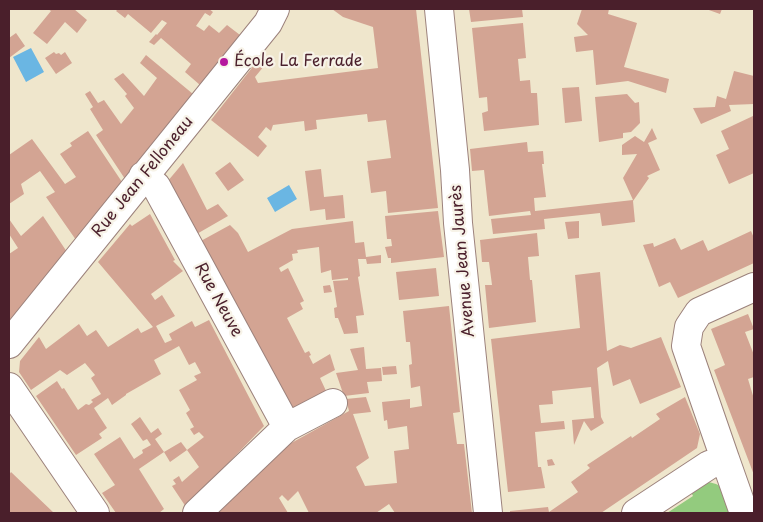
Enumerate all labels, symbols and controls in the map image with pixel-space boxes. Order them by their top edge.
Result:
place label: École La Ferrade [234,52,362,72]
marker: École La Ferrade [218,56,230,68]
street label: Rue Jean Felloneau [88,113,198,241]
street label: Avenue Jean Jaurès [447,184,479,338]
street label: Rue Neuve [190,260,246,340]

